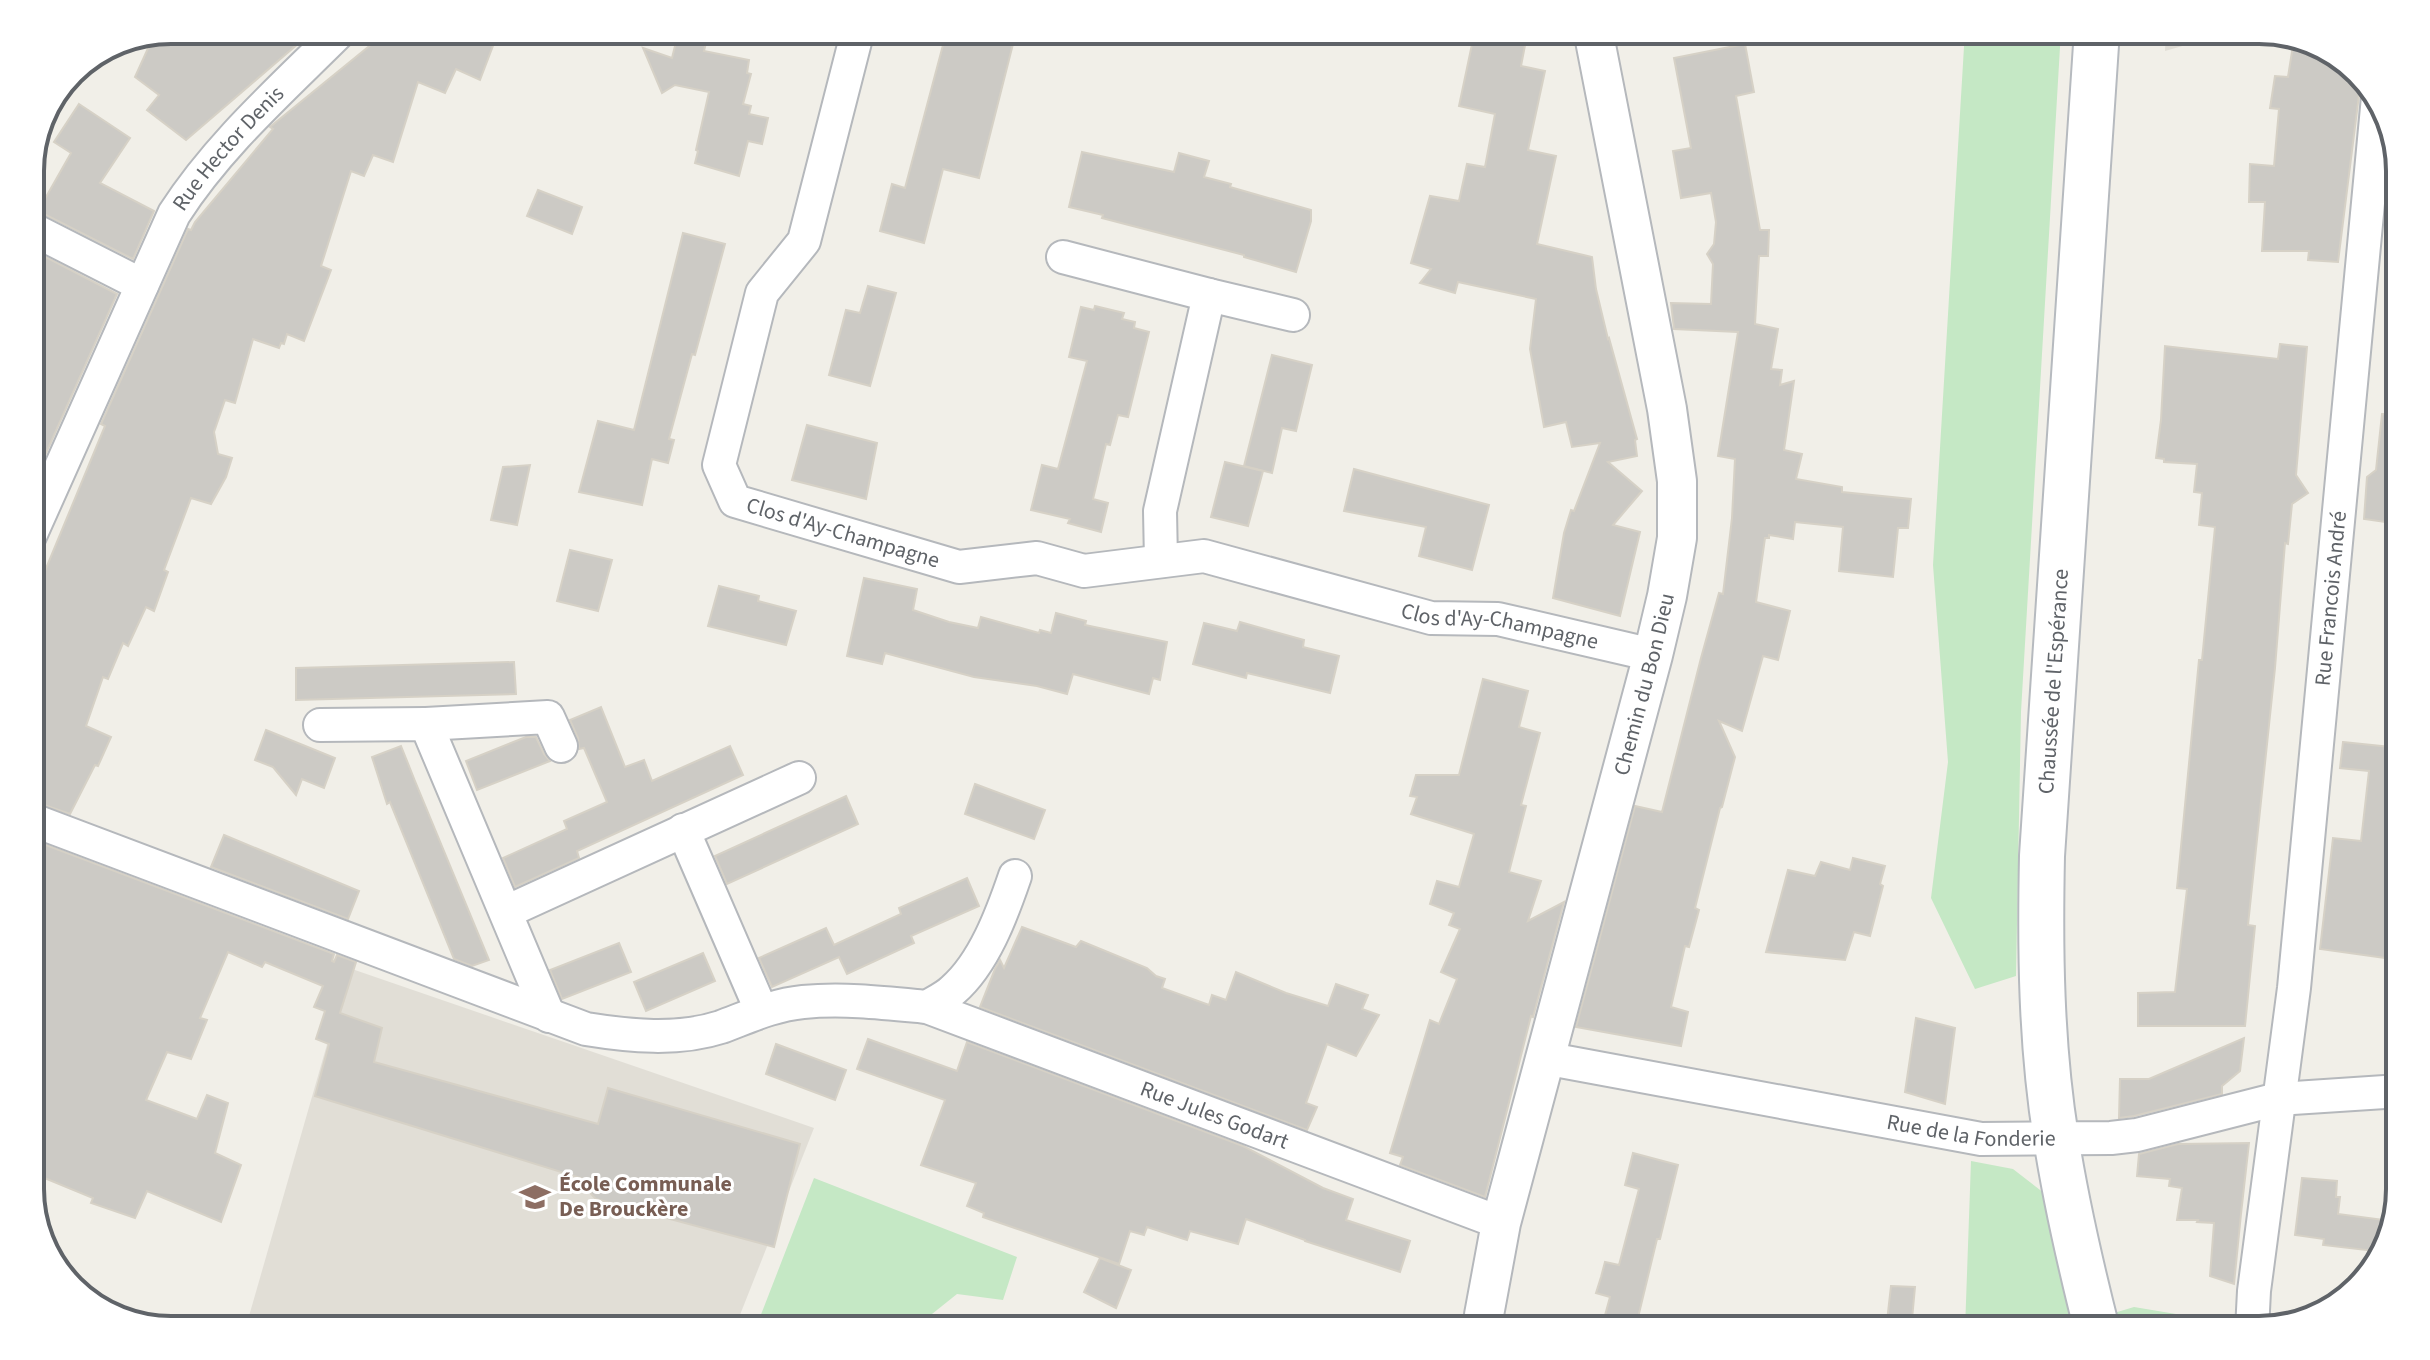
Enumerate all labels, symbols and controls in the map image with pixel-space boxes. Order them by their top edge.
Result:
street label: Rue Hector Denis [164,78,291,217]
street label: Clos d'Ay-Champagne [743,489,944,576]
street label: Rue Francois André [2307,509,2355,687]
street label: Chaussée de l'Espérance [2030,568,2077,795]
street label: Chemin du Bon Dieu [1605,590,1683,779]
street label: Clos d'Ay-Champagne [1397,595,1602,658]
street label: Rue Jules Godart [1136,1073,1294,1158]
street label: Rue de la Fonderie [1884,1106,2056,1155]
place label: École Communale De Brouckère [559,1168,732,1225]
school or university icon: École Communale De Brouckère [518,1180,552,1214]

